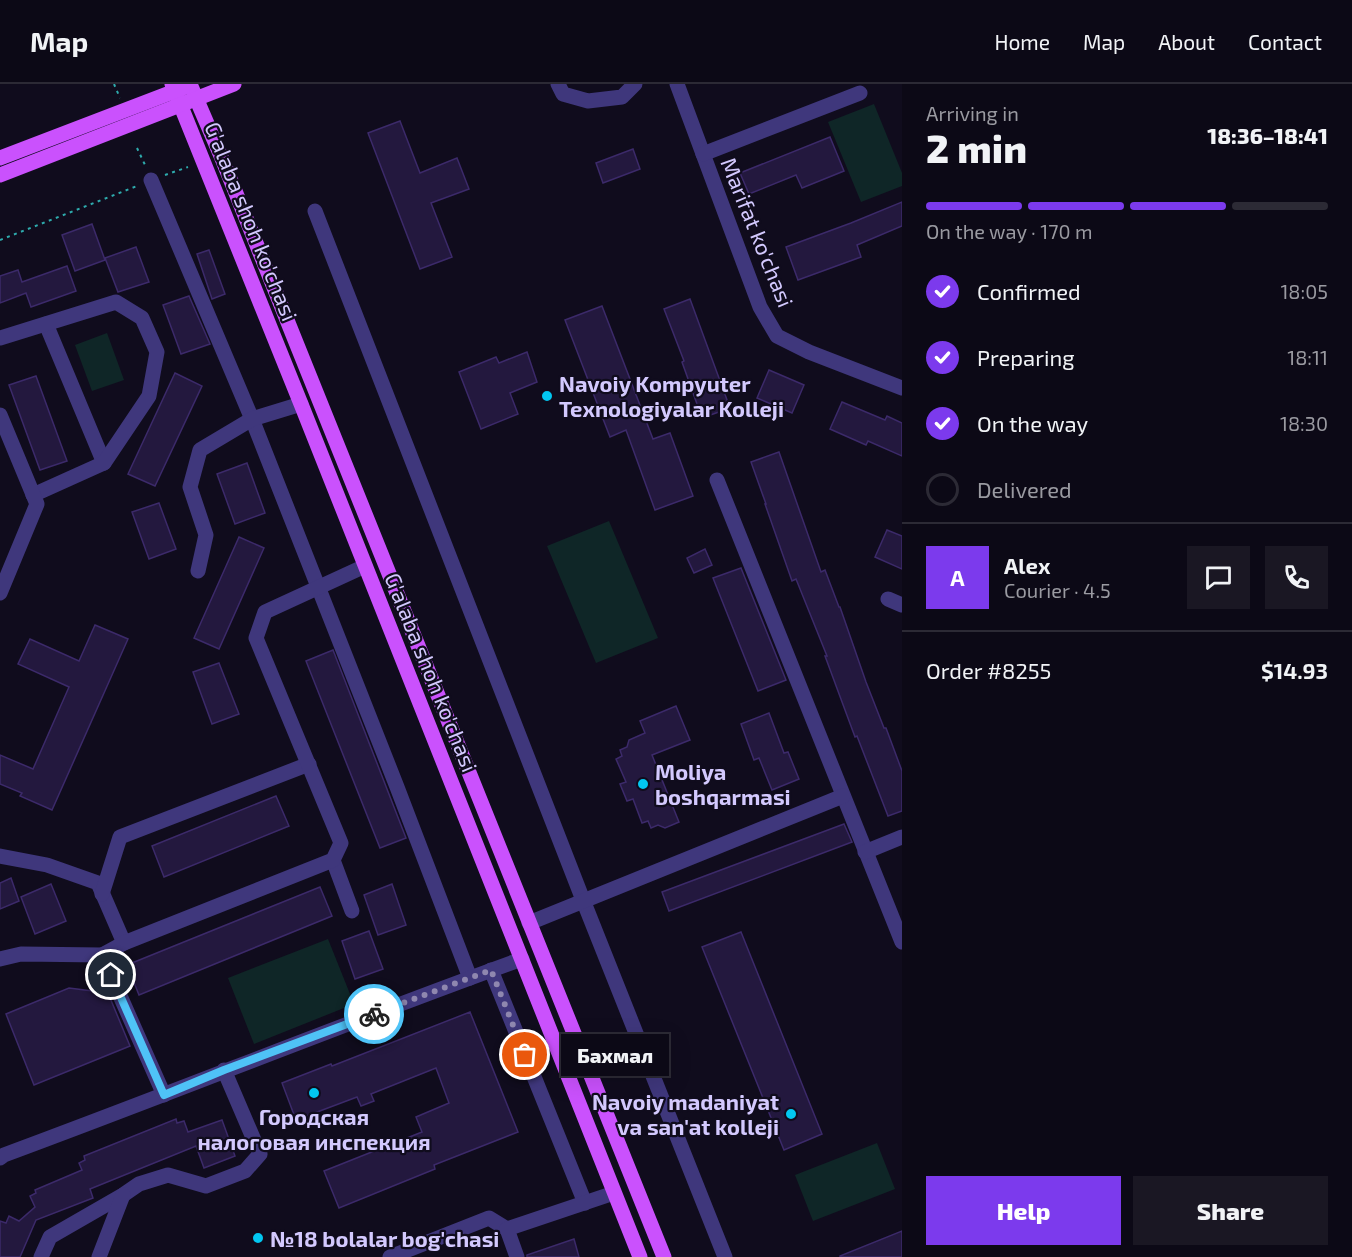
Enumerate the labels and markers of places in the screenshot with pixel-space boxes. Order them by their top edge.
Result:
place label: Navoiy Kompyuter Texnologiyalar Kolleji [559,370,784,422]
marker: Navoiy Kompyuter Texnologiyalar Kolleji [540,389,554,403]
place label: Moliya boshqarmasi [655,758,791,809]
marker: Moliya boshqarmasi [636,777,650,791]
pin [85,949,136,1000]
pin [499,1029,550,1080]
callout: Бахмал [561,1034,669,1076]
marker: Городская налоговая инспекция [307,1086,321,1100]
place label: Navoiy madaniyat va san'at kolleji [592,1088,779,1139]
place label: Городская налоговая инспекция [197,1103,431,1154]
marker: Navoiy madaniyat va san'at kolleji [784,1107,798,1121]
place label: №18 bolalar bog'chasi [270,1225,499,1251]
marker: №18 bolalar bog'chasi [251,1231,265,1245]

